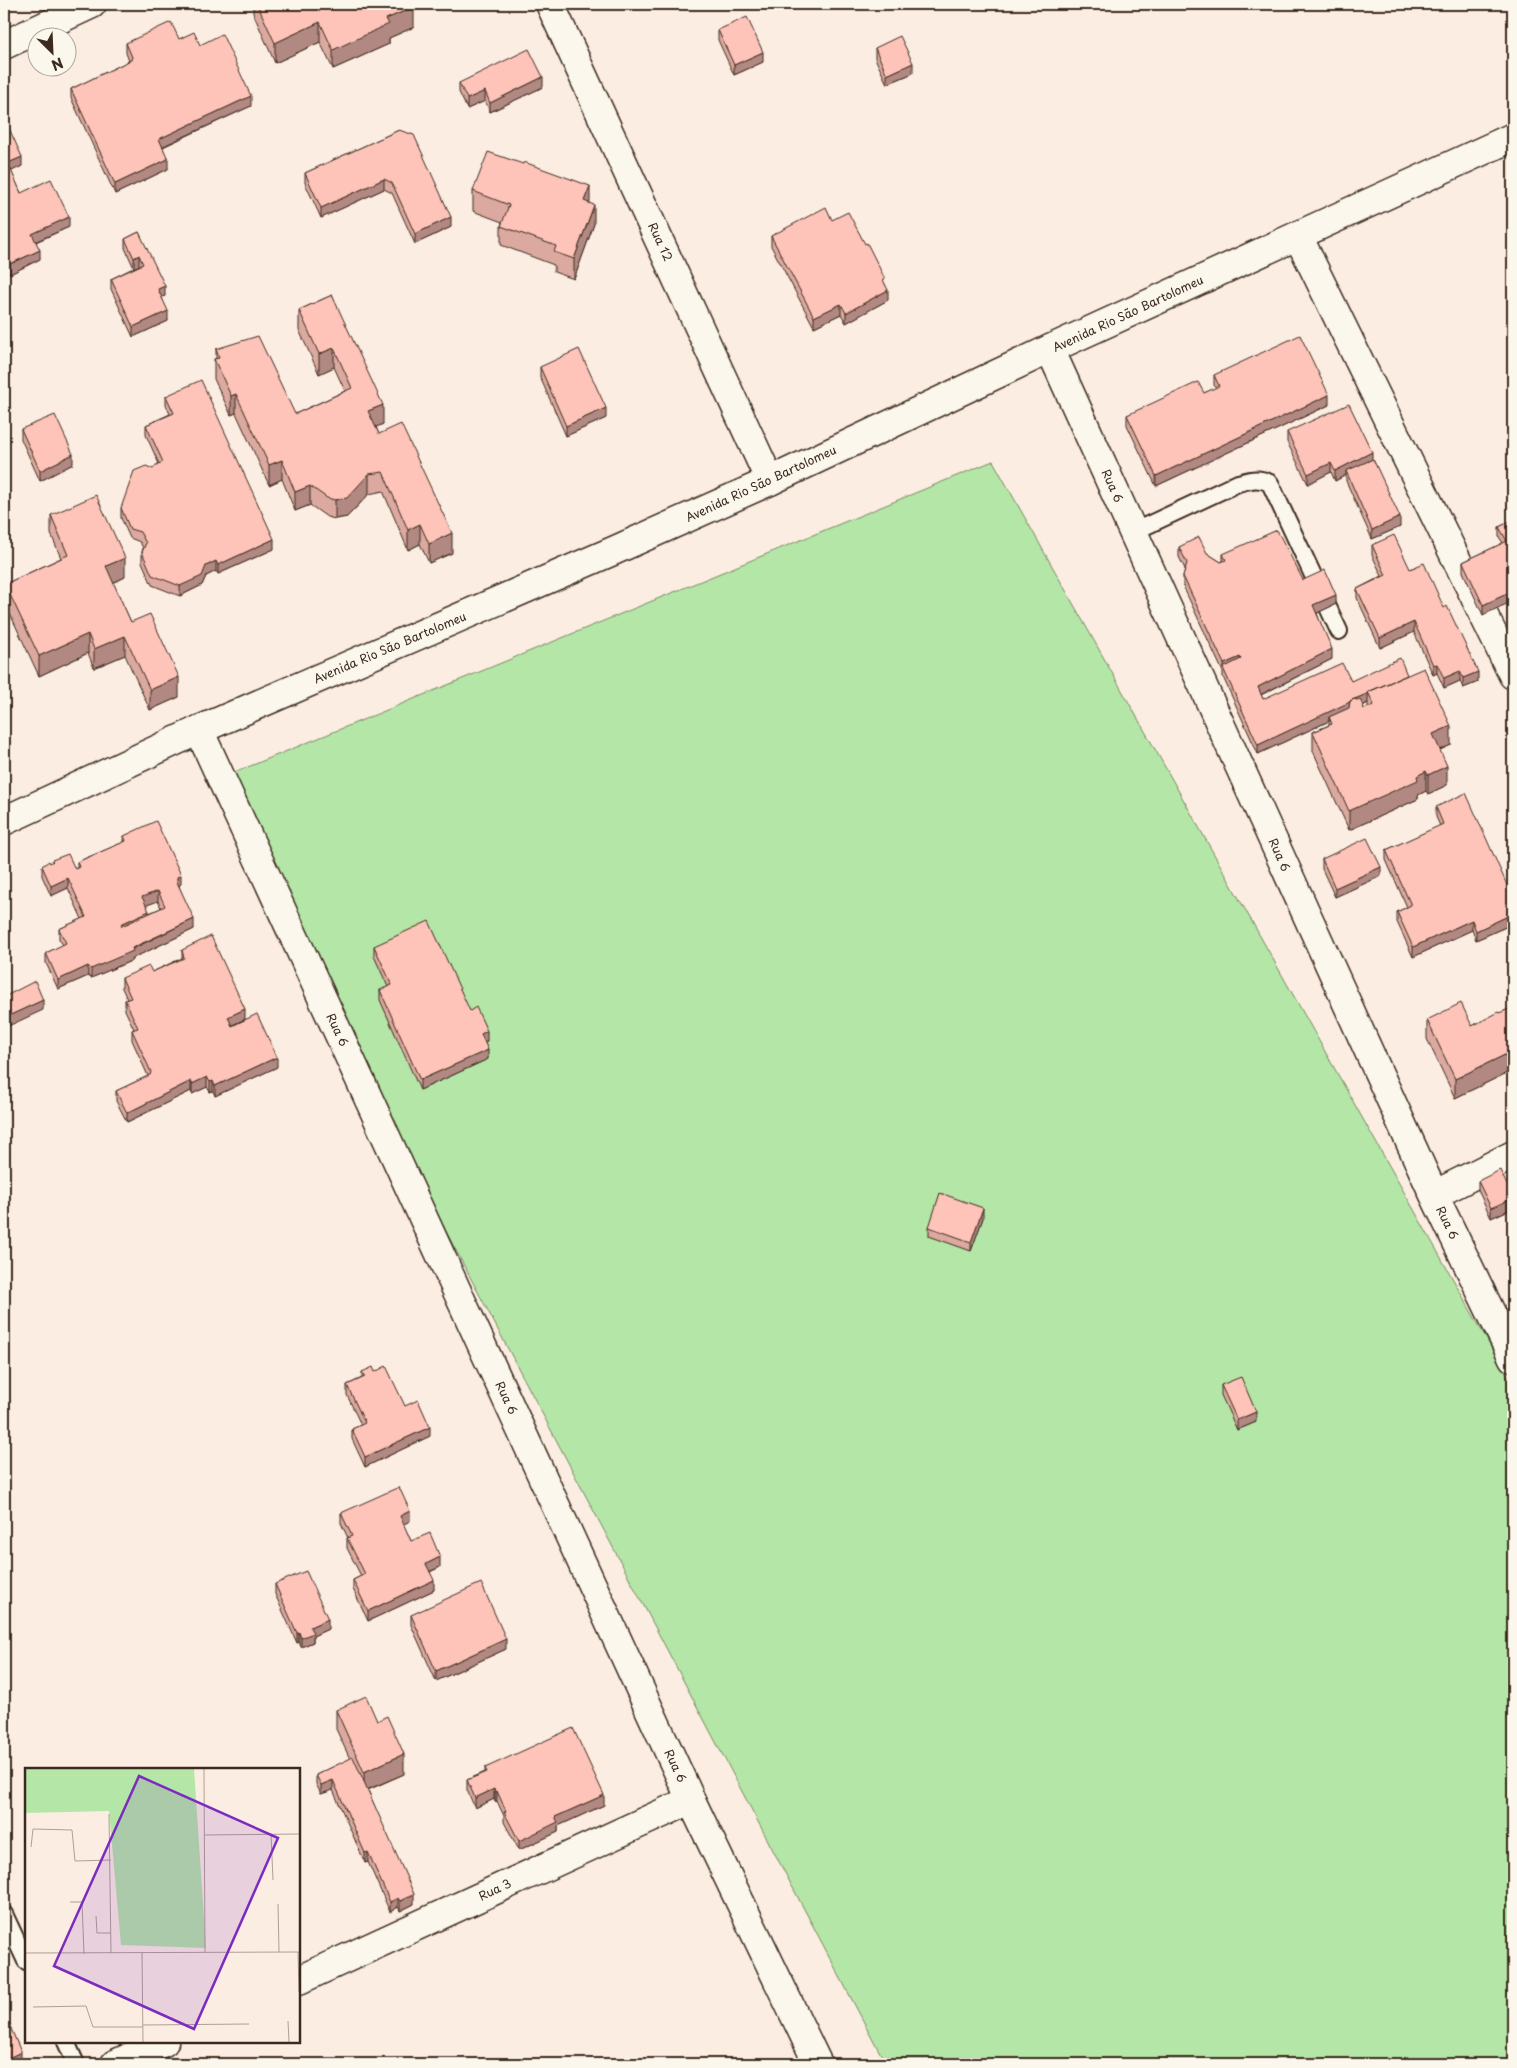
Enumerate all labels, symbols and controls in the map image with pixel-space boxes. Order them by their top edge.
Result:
north arrow [28,28,78,78]
text: N [48,52,67,76]
street label: Rua 12 [644,219,678,264]
street label: Avenida Rio São Bartolomeu [1049,270,1206,356]
street label: Avenida Rio São Bartolomeu [682,440,839,526]
street label: Rua 6 [1098,466,1128,505]
street label: Avenida Rio São Bartolomeu [310,607,469,687]
street label: Rua 6 [1265,835,1295,874]
street label: Rua 6 [322,1010,353,1049]
street label: Rua 6 [1432,1203,1464,1242]
street label: Rua 6 [491,1378,522,1417]
street label: Rua 6 [660,1746,691,1785]
inset map [25,1768,300,2043]
street label: Rua 3 [475,1874,514,1905]

